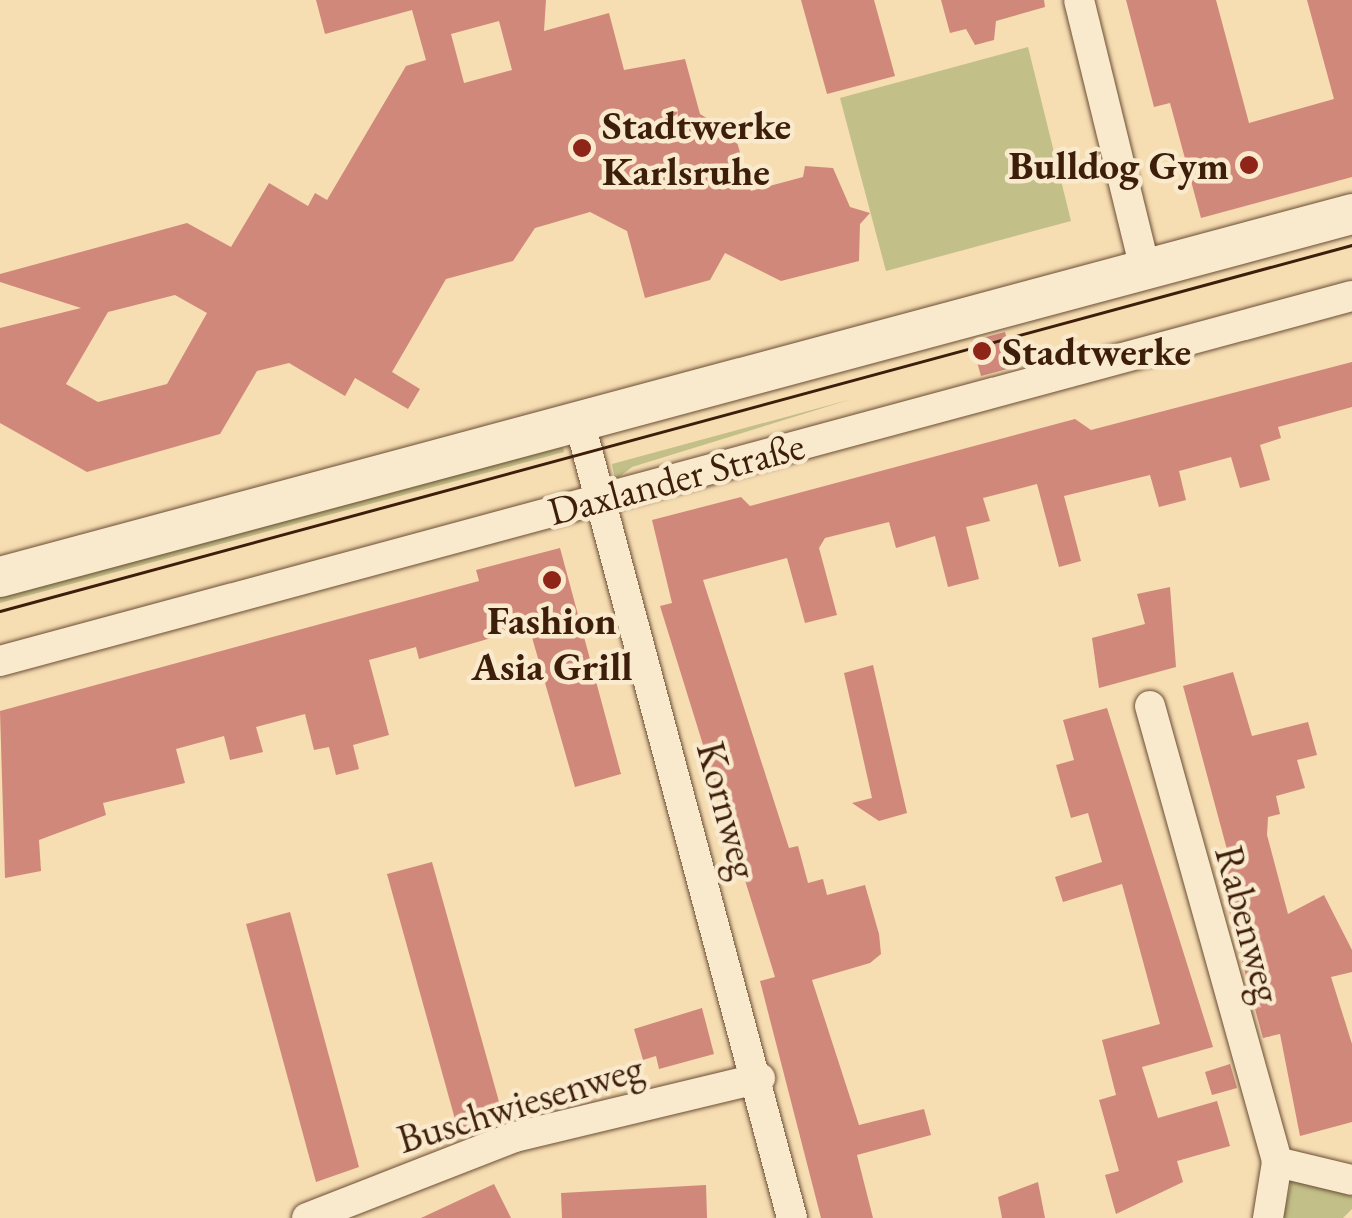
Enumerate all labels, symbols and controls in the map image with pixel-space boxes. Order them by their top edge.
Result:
place label: Stadtwerke Karlsruhe [602,101,791,195]
marker: Stadtwerke Karlsruhe [571,137,593,159]
place label: Bulldog Gym [1008,141,1229,189]
marker: Bulldog Gym [1238,154,1260,176]
place label: Stadtwerke [1002,327,1191,375]
marker: Stadtwerke [971,340,993,362]
street label: Daxlander Straße [543,421,809,535]
marker: Fashion Asia Grill [541,569,563,591]
place label: Fashion Asia Grill [471,596,633,690]
street label: Kornweg [687,736,769,884]
street label: Rabenweg [1205,840,1293,1008]
street label: Buschwiesenweg [391,1043,649,1163]

